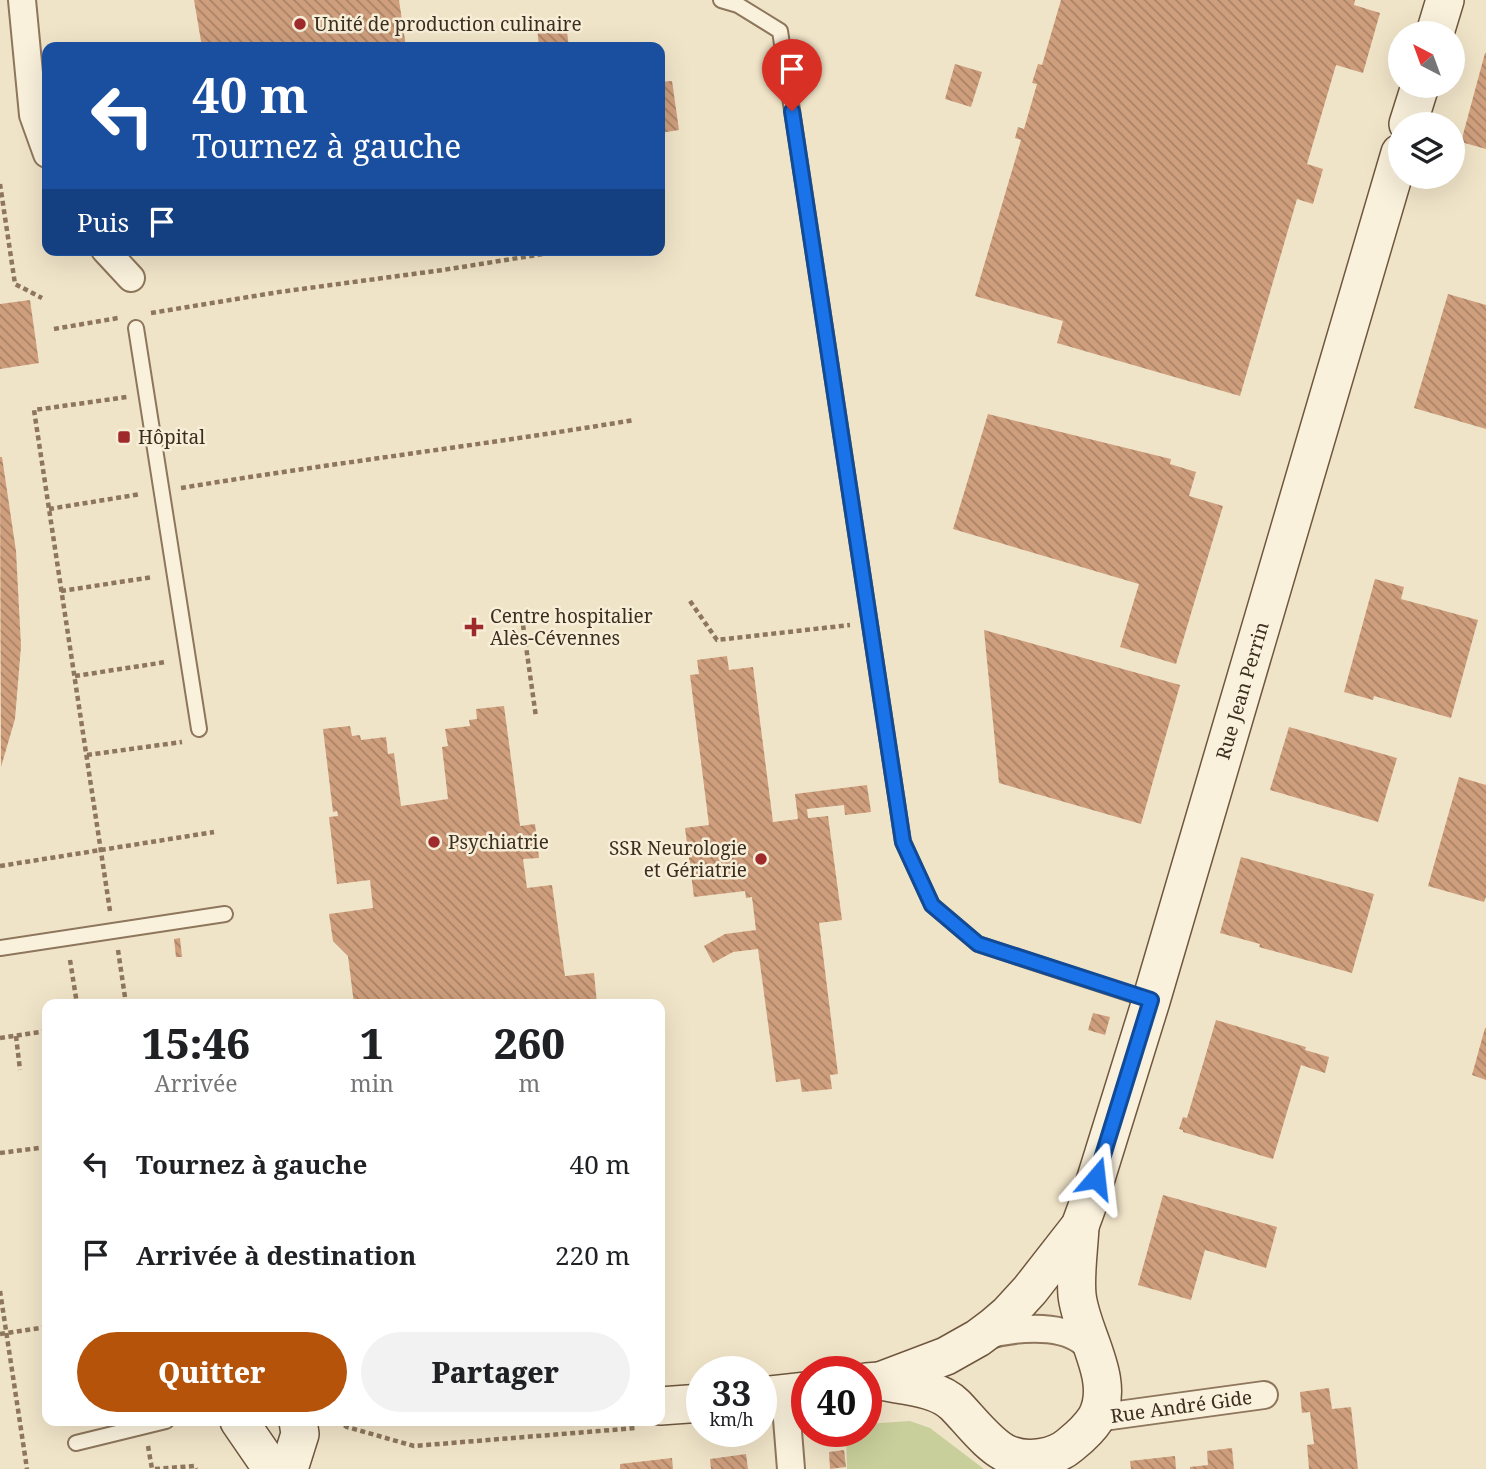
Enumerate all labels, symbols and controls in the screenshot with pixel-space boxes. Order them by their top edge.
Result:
place label: Unité de production culinaire [314,11,582,37]
marker: Unité de production culinaire [292,16,308,32]
north arrow [1388,21,1465,98]
map controls [1388,21,1465,189]
pin [762,39,822,111]
icon: arrive [773,50,811,88]
text: 40 m [192,61,308,127]
icon: left [77,70,168,161]
button: layers [1388,112,1465,189]
text: Tournez à gauche [192,124,461,167]
icon: arrive [143,203,181,241]
text: Puis [77,204,129,240]
place label: Hôpital [138,424,205,450]
marker: Hôpital [116,429,132,445]
place label: Centre hospitalier Alès-Cévennes [490,603,653,651]
marker: Centre hospitalier Alès-Cévennes [464,617,484,637]
street label: Rue Jean Perrin [1210,619,1275,763]
place label: Psychiatrie [448,829,549,855]
marker: Psychiatrie [426,834,442,850]
place label: SSR Neurologie et Gériatrie [609,835,747,883]
marker: SSR Neurologie et Gériatrie [753,851,769,867]
text: 15:46 [142,1014,250,1071]
text: 1 [360,1014,384,1071]
text: 260 [494,1014,565,1071]
text: Arrivée [154,1067,238,1099]
text: min [350,1067,394,1099]
text: m [519,1067,540,1099]
position arrow [1059,1141,1133,1215]
icon: left [77,1145,115,1183]
text: Tournez à gauche [136,1146,367,1182]
text: 40 m [570,1146,630,1182]
icon: arrive [77,1236,115,1274]
text: Arrivée à destination [136,1237,416,1273]
text: 220 m [555,1237,630,1273]
button: Quitter [77,1332,347,1412]
button: Partager [361,1332,630,1412]
speed limit sign: 40 [791,1356,882,1447]
text: 33 [712,1369,751,1416]
street label: Rue André Gide [1109,1384,1254,1429]
text: km/h [709,1407,754,1431]

